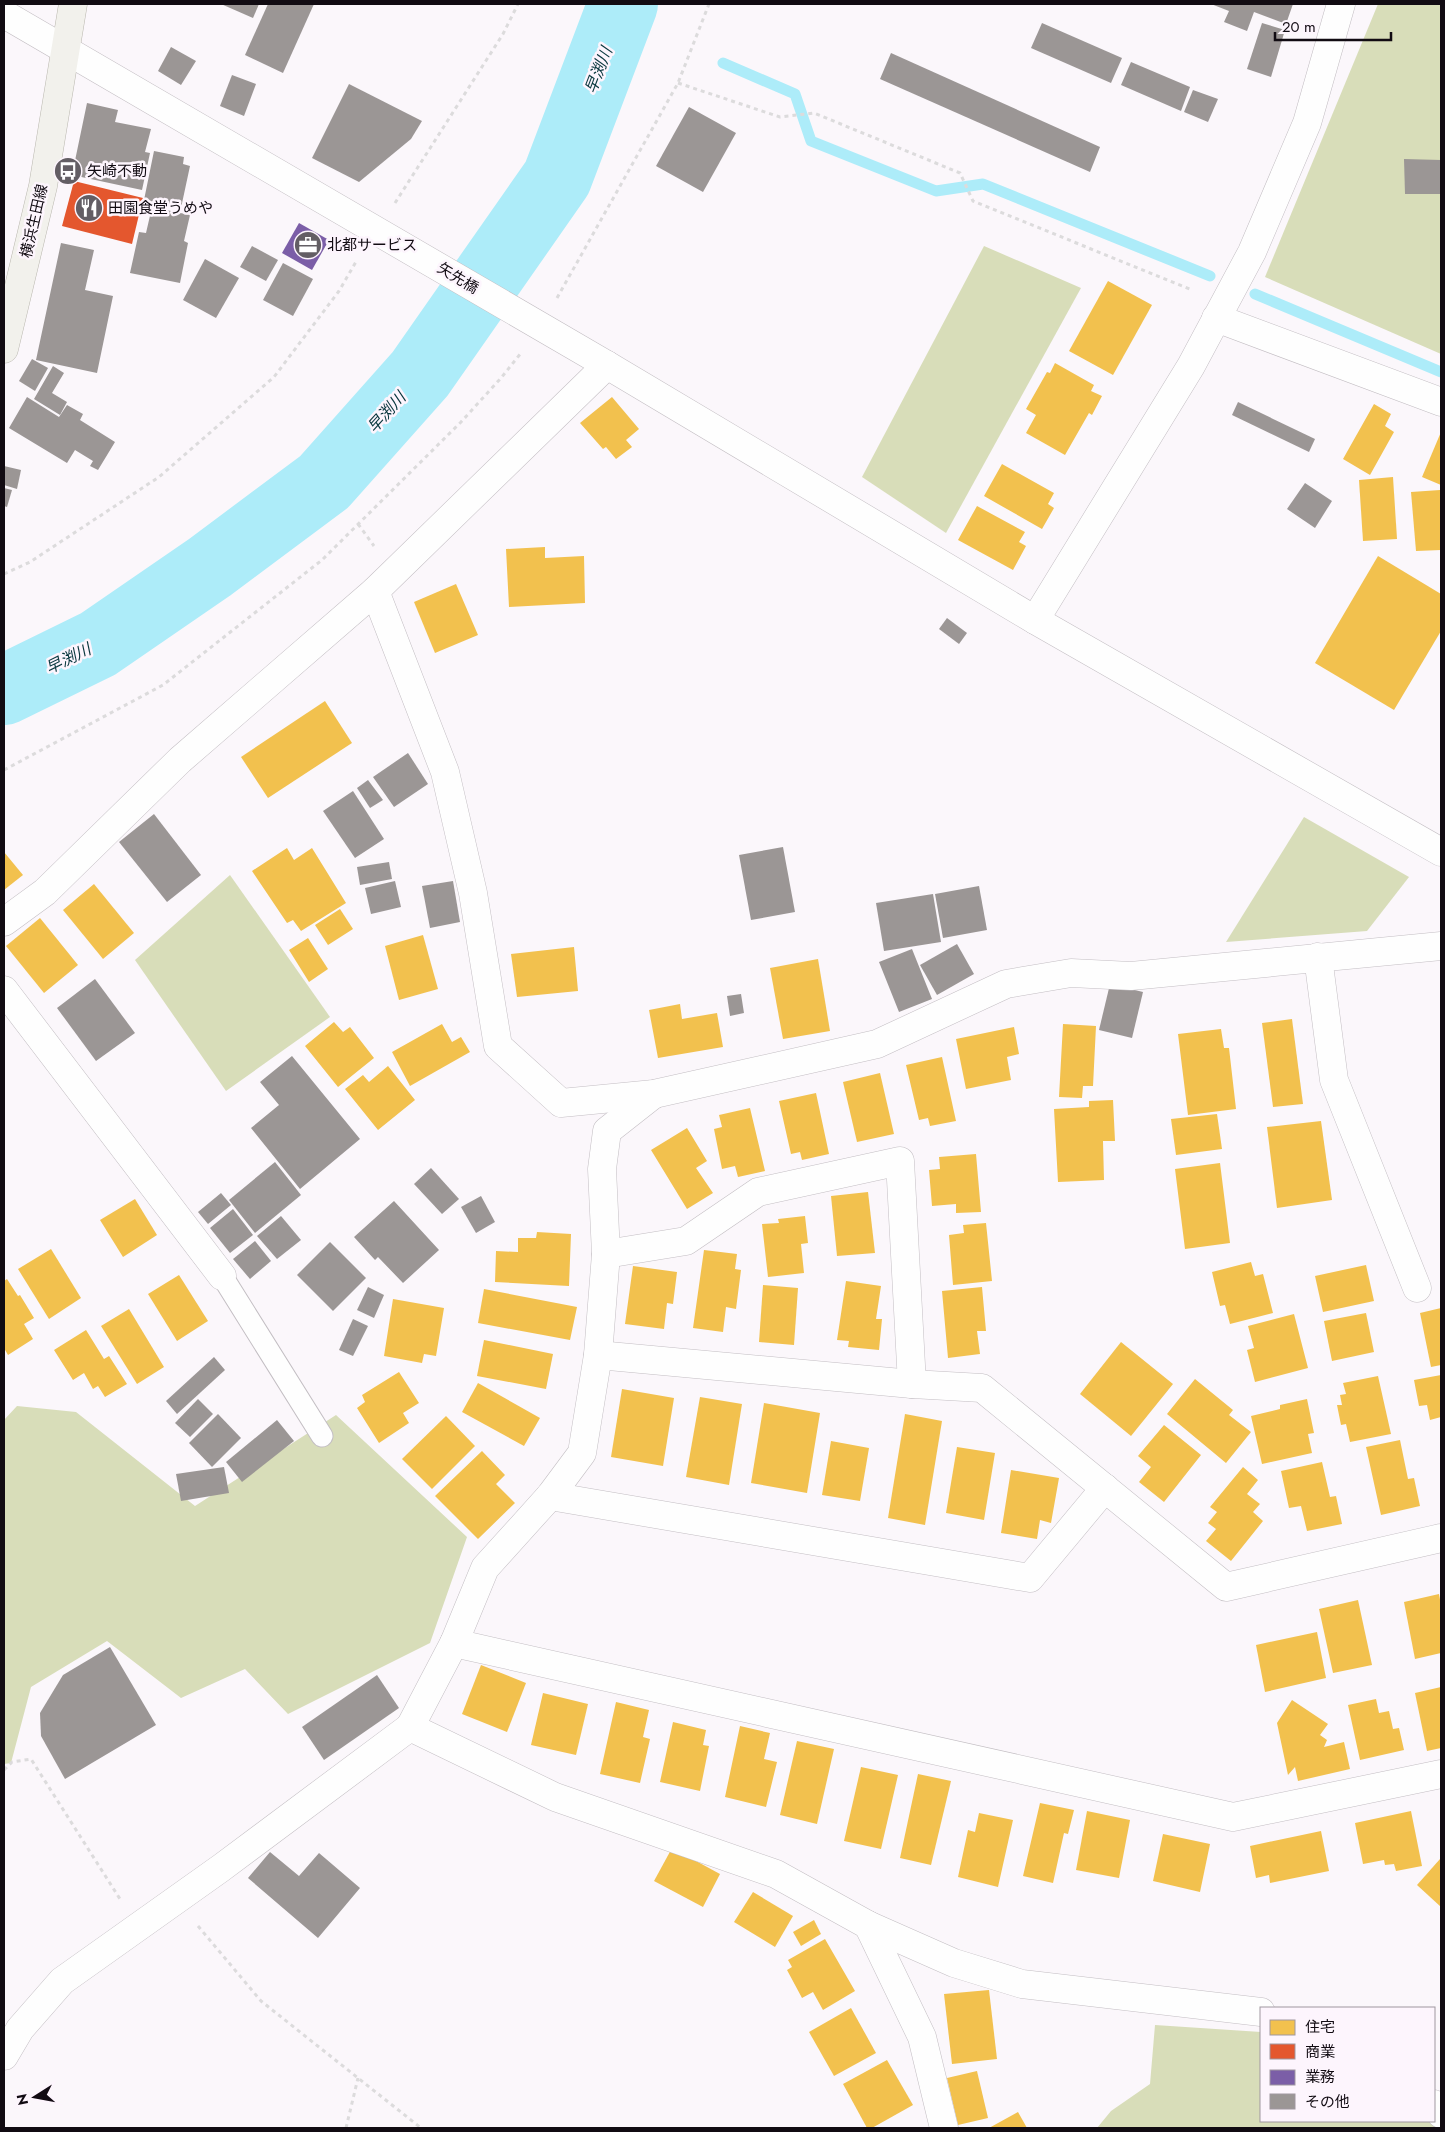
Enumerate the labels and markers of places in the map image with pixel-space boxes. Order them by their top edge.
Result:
bus stop icon: 矢崎不動 [53,156,83,186]
place label: 矢崎不動 [87,160,147,182]
restaurant icon: 田園食堂うめや [74,193,104,223]
place label: 田園食堂うめや [108,197,213,219]
office icon: 北都サービス [293,230,323,260]
place label: 北都サービス [327,234,417,256]

